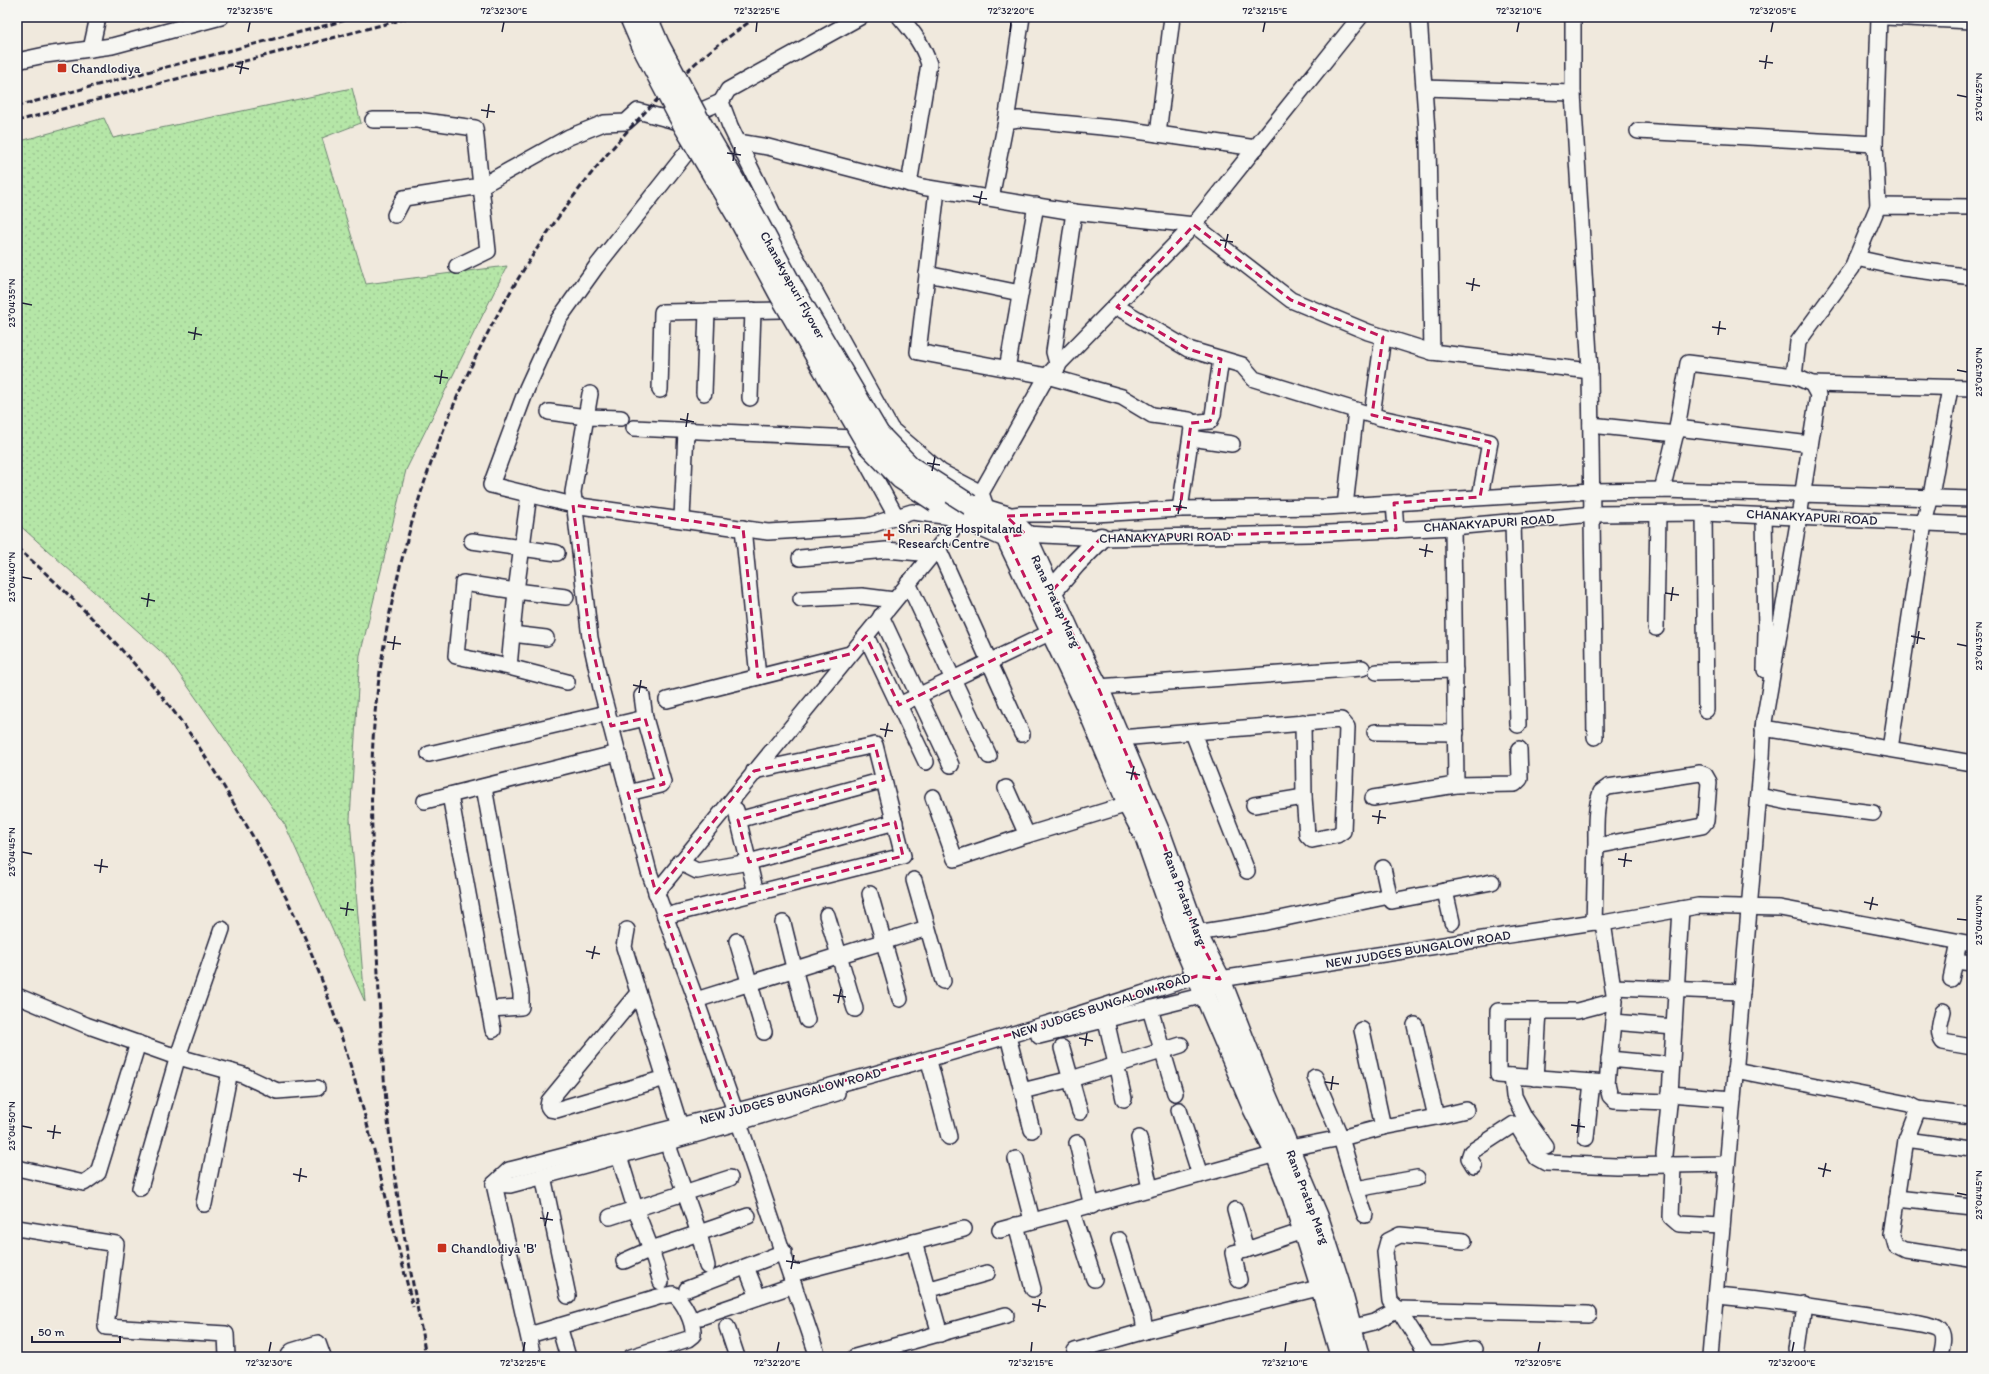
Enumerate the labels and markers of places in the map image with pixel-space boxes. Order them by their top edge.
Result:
place label: Chandlodiya [71,61,141,76]
marker: Chandlodiya [56,62,68,74]
place label: Shri Rang Hospitaland Research Centre [898,521,1023,551]
marker: Shri Rang Hospitaland Research Centre [883,529,895,541]
place label: Chandlodiya 'B' [451,1241,537,1256]
marker: Chandlodiya 'B' [436,1242,448,1254]

